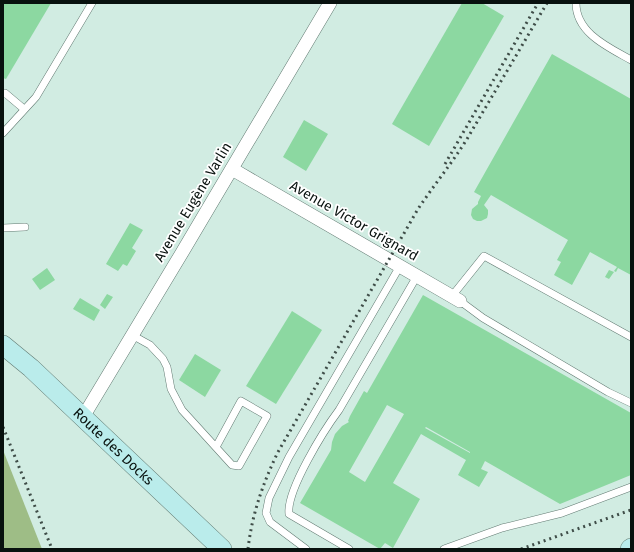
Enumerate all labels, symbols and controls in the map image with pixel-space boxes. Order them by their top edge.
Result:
street label: Avenue Eugène Varlin [151,139,235,265]
street label: Avenue Victor Grignard [287,177,421,265]
street label: Route des Docks [70,404,158,489]

